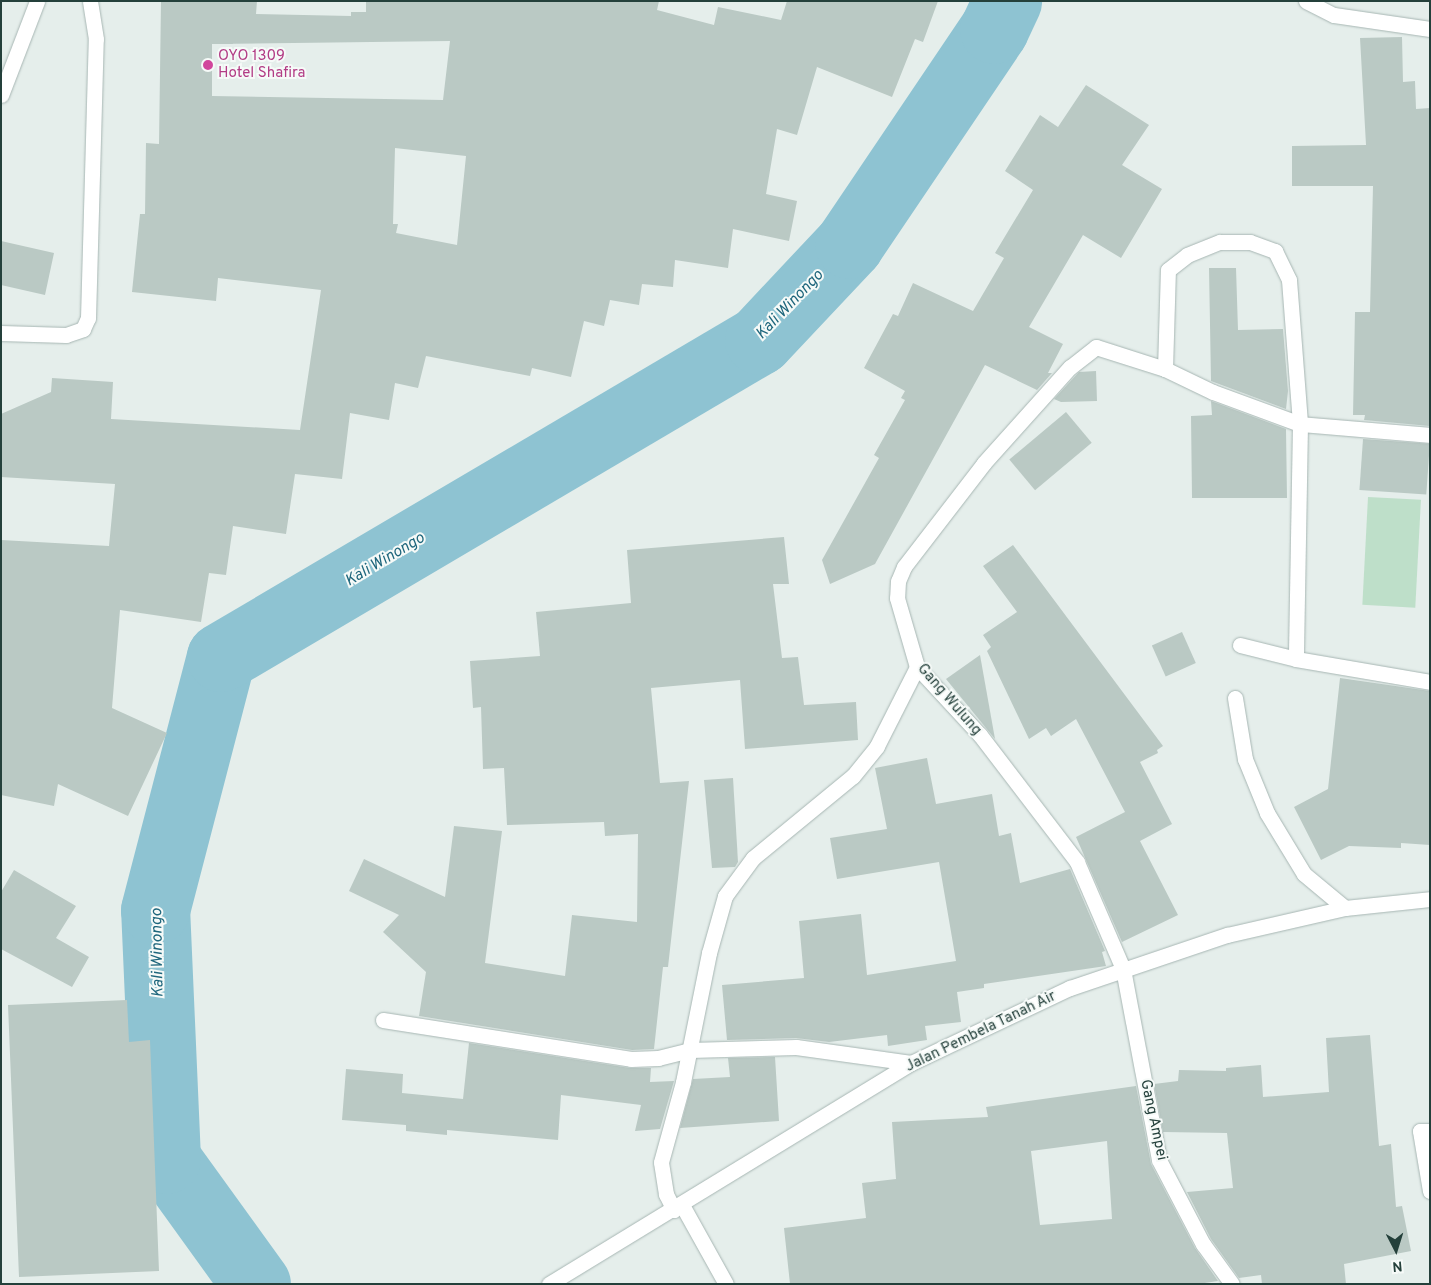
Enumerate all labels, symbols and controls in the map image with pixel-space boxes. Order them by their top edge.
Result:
place label: OYO 1309 Hotel Shafira [218,47,305,82]
marker: OYO 1309 Hotel Shafira [202,59,214,71]
water label: Kali Winongo [752,266,828,344]
water label: Kali Winongo [342,529,428,591]
street label: Gang Wulung [913,660,985,740]
water label: Kali Winongo [148,908,168,998]
street label: Jalan Pembela Tanah Air [902,987,1060,1077]
street label: Gang Ampei [1136,1078,1170,1162]
north arrow [1371,1225,1421,1275]
text: N [1392,1257,1403,1274]

